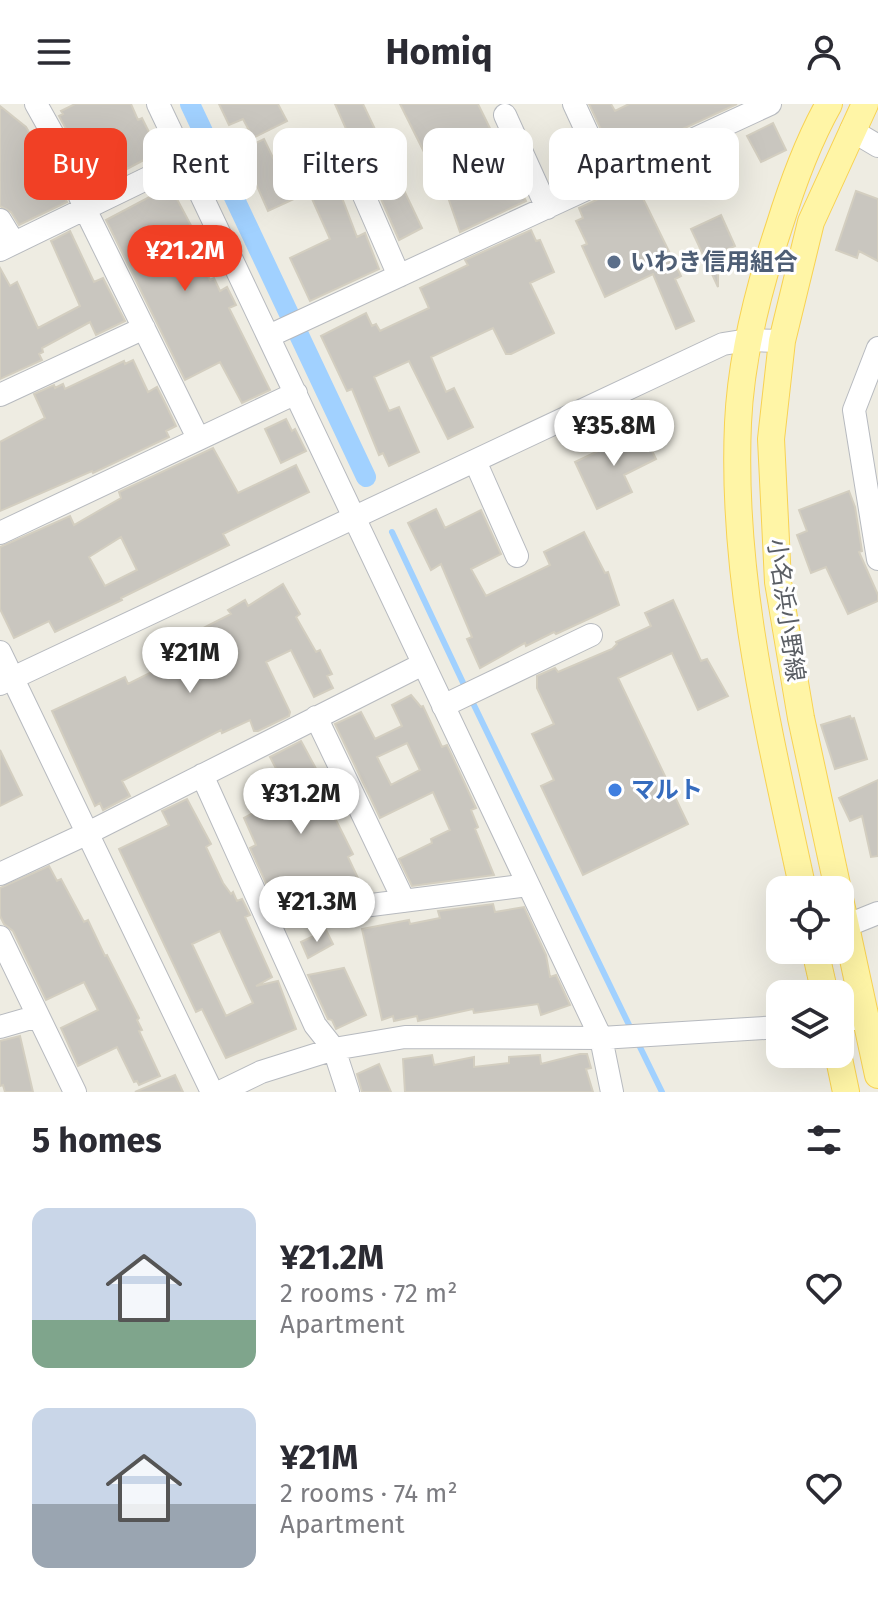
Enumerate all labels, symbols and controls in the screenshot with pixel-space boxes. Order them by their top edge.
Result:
icon: menu [32,30,76,74]
text: Homiq [385,30,493,74]
icon: person [802,30,846,74]
chip: Buy [24,128,127,200]
chip: Rent [143,128,257,200]
chip: Filters [273,128,407,200]
chip: New [423,128,533,200]
chip: Apartment [549,128,739,200]
pin: ¥21.2M [120,225,250,293]
text: ¥21.2M [145,235,225,266]
place label: いわき信用組合 [630,248,798,276]
marker: いわき信用組合 [605,253,623,271]
pin: ¥35.8M [549,400,679,468]
text: ¥35.8M [572,410,656,441]
street label: 小名浜小野線 [762,537,810,683]
pin: ¥21M [143,627,237,695]
text: ¥21M [160,637,220,668]
pin: ¥31.2M [236,768,366,836]
place label: マルト [631,776,703,804]
text: ¥31.2M [261,778,341,809]
marker: マルト [606,781,624,799]
pin: ¥21.3M [252,876,382,944]
map controls [766,876,854,1068]
button: locate [766,876,854,964]
text: ¥21.3M [277,886,357,917]
button: layers [766,980,854,1068]
icon: filters [802,1118,846,1162]
text: 5 homes [32,1120,162,1161]
text: ¥21.2M [280,1237,384,1278]
icon: home [96,1240,192,1336]
icon: heart [802,1266,846,1310]
text: 2 rooms · 72 m² [280,1278,457,1309]
text: Apartment [280,1309,405,1340]
text: ¥21M [280,1437,358,1478]
icon: home [96,1440,192,1536]
icon: heart [802,1466,846,1510]
text: 2 rooms · 74 m² [280,1478,458,1509]
text: Apartment [280,1509,405,1540]

